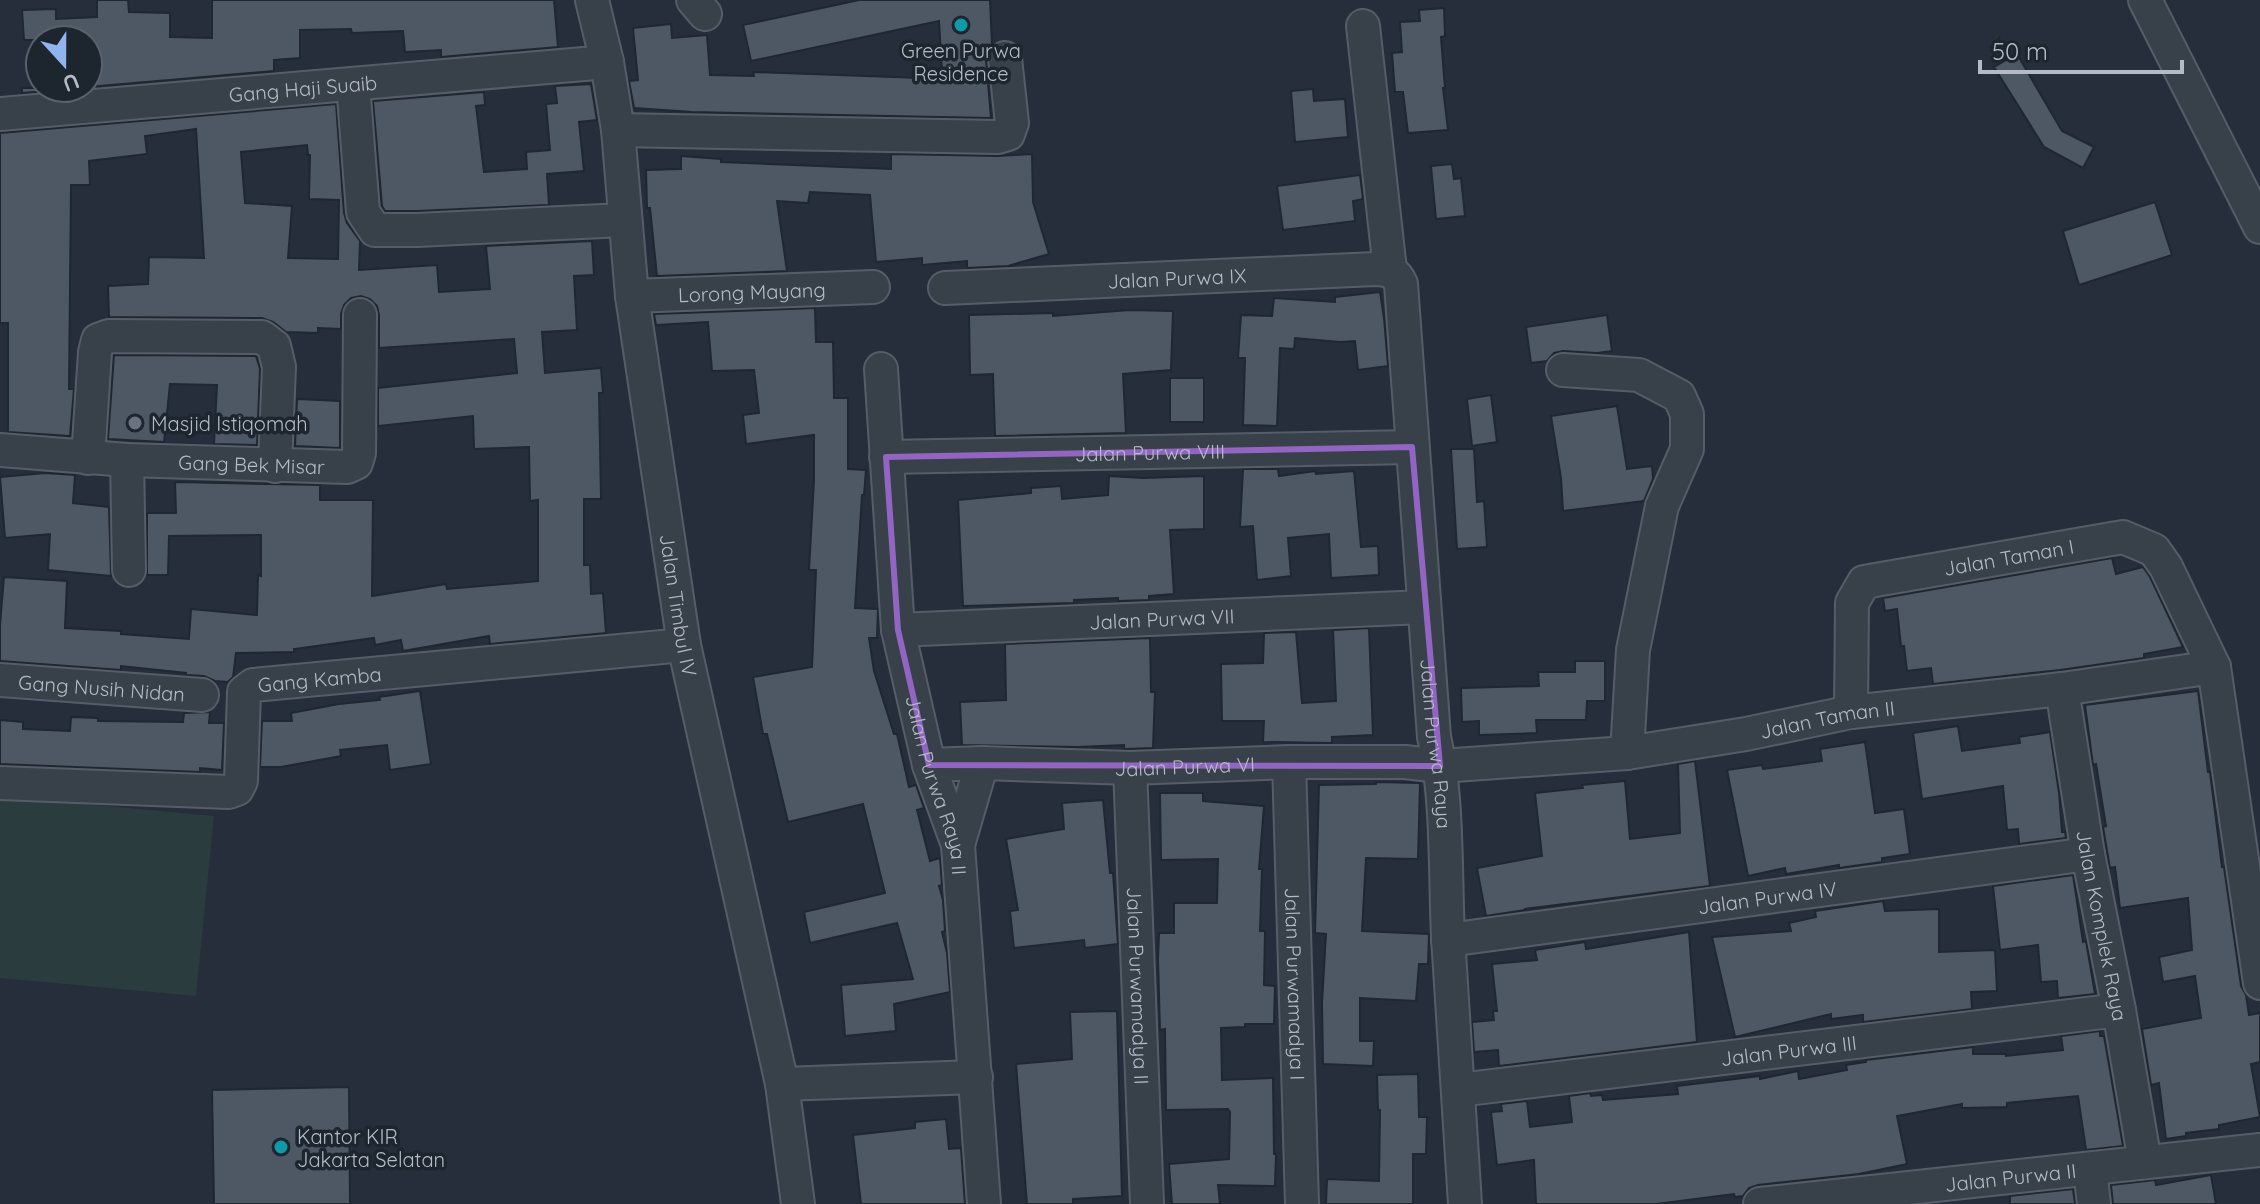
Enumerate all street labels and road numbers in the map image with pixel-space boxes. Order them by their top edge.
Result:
street label: Gang Haji Suaib [228,69,378,107]
street label: Jalan Purwa IX [1107,262,1247,293]
street label: Lorong Mayang [678,276,826,307]
street label: Jalan Purwa VIII [1075,438,1225,466]
street label: Gang Bek Misar [178,449,325,479]
street label: Jalan Timbul IV [655,532,703,679]
street label: Jalan Taman I [1941,533,2076,580]
street label: Jalan Purwa VII [1089,603,1235,634]
street label: Jalan Purwa Raya [1416,658,1457,829]
street label: Gang Kamba [257,661,382,697]
street label: Gang Nusih Nidan [18,669,186,706]
street label: Jalan Purwa Raya II [901,693,973,876]
street label: Jalan Taman II [1757,695,1896,743]
street label: Jalan Purwa VI [1114,751,1255,781]
street label: Jalan Komplek Raya [2072,828,2133,1023]
street label: Jalan Purwa IV [1696,875,1838,919]
street label: Jalan Purwamadya II [1122,886,1155,1085]
street label: Jalan Purwamadya I [1280,887,1311,1081]
street label: Jalan Purwa III [1719,1029,1858,1071]
street label: Jalan Purwa II [1944,1157,2077,1196]

